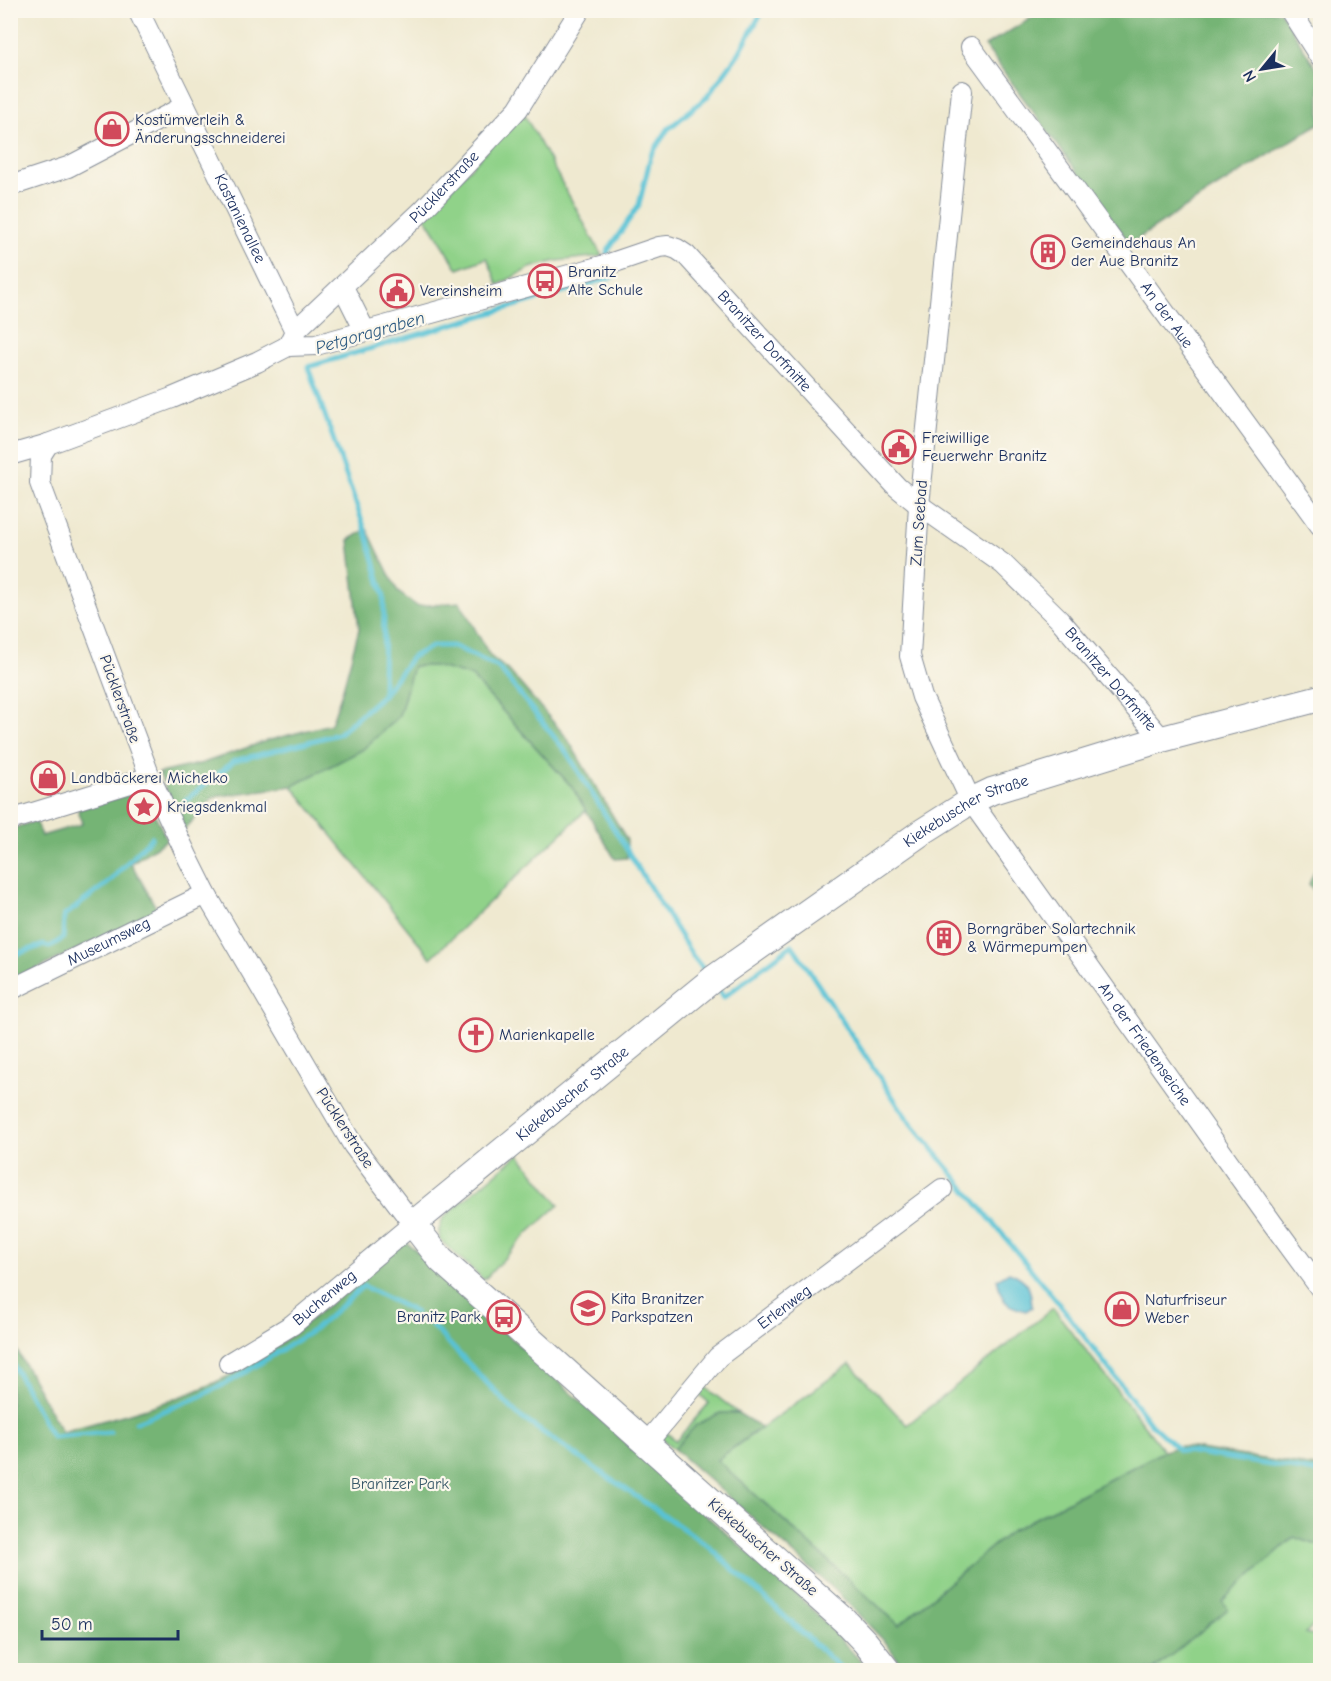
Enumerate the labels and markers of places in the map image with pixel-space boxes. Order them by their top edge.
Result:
shop icon: Kostümverleih & Änderungsschneiderei [94,111,130,147]
place label: Kostümverleih & Änderungsschneiderei [135,111,286,147]
building icon: Gemeindehaus An der Aue Branitz [1030,234,1066,270]
place label: Gemeindehaus An der Aue Branitz [1071,234,1196,270]
bus stop icon: Branitz Alte Schule [527,263,563,299]
place label: Branitz Alte Schule [568,263,643,299]
public building icon: Vereinsheim [379,273,415,309]
place label: Vereinsheim [420,282,502,300]
public building icon: Freiwillige Feuerwehr Branitz [881,429,917,465]
place label: Freiwillige Feuerwehr Branitz [922,429,1047,465]
shop icon: Landbäckerei Michelko [30,760,66,796]
place label: Landbäckerei Michelko [71,769,228,787]
place icon: Kriegsdenkmal [126,789,162,825]
place label: Kriegsdenkmal [167,798,267,816]
building icon: Borngräber Solartechnik & Wärmepumpen [926,920,962,956]
place label: Borngräber Solartechnik & Wärmepumpen [967,920,1136,956]
church icon: Marienkapelle [458,1017,494,1053]
place label: Marienkapelle [499,1026,595,1044]
school or university icon: Kita Branitzer Parkspatzen [570,1290,606,1326]
place label: Kita Branitzer Parkspatzen [611,1290,704,1326]
shop icon: Naturfriseur Weber [1104,1291,1140,1327]
place label: Naturfriseur Weber [1145,1291,1227,1327]
bus stop icon: Branitz Park [486,1299,522,1335]
place label: Branitz Park [397,1308,481,1326]

